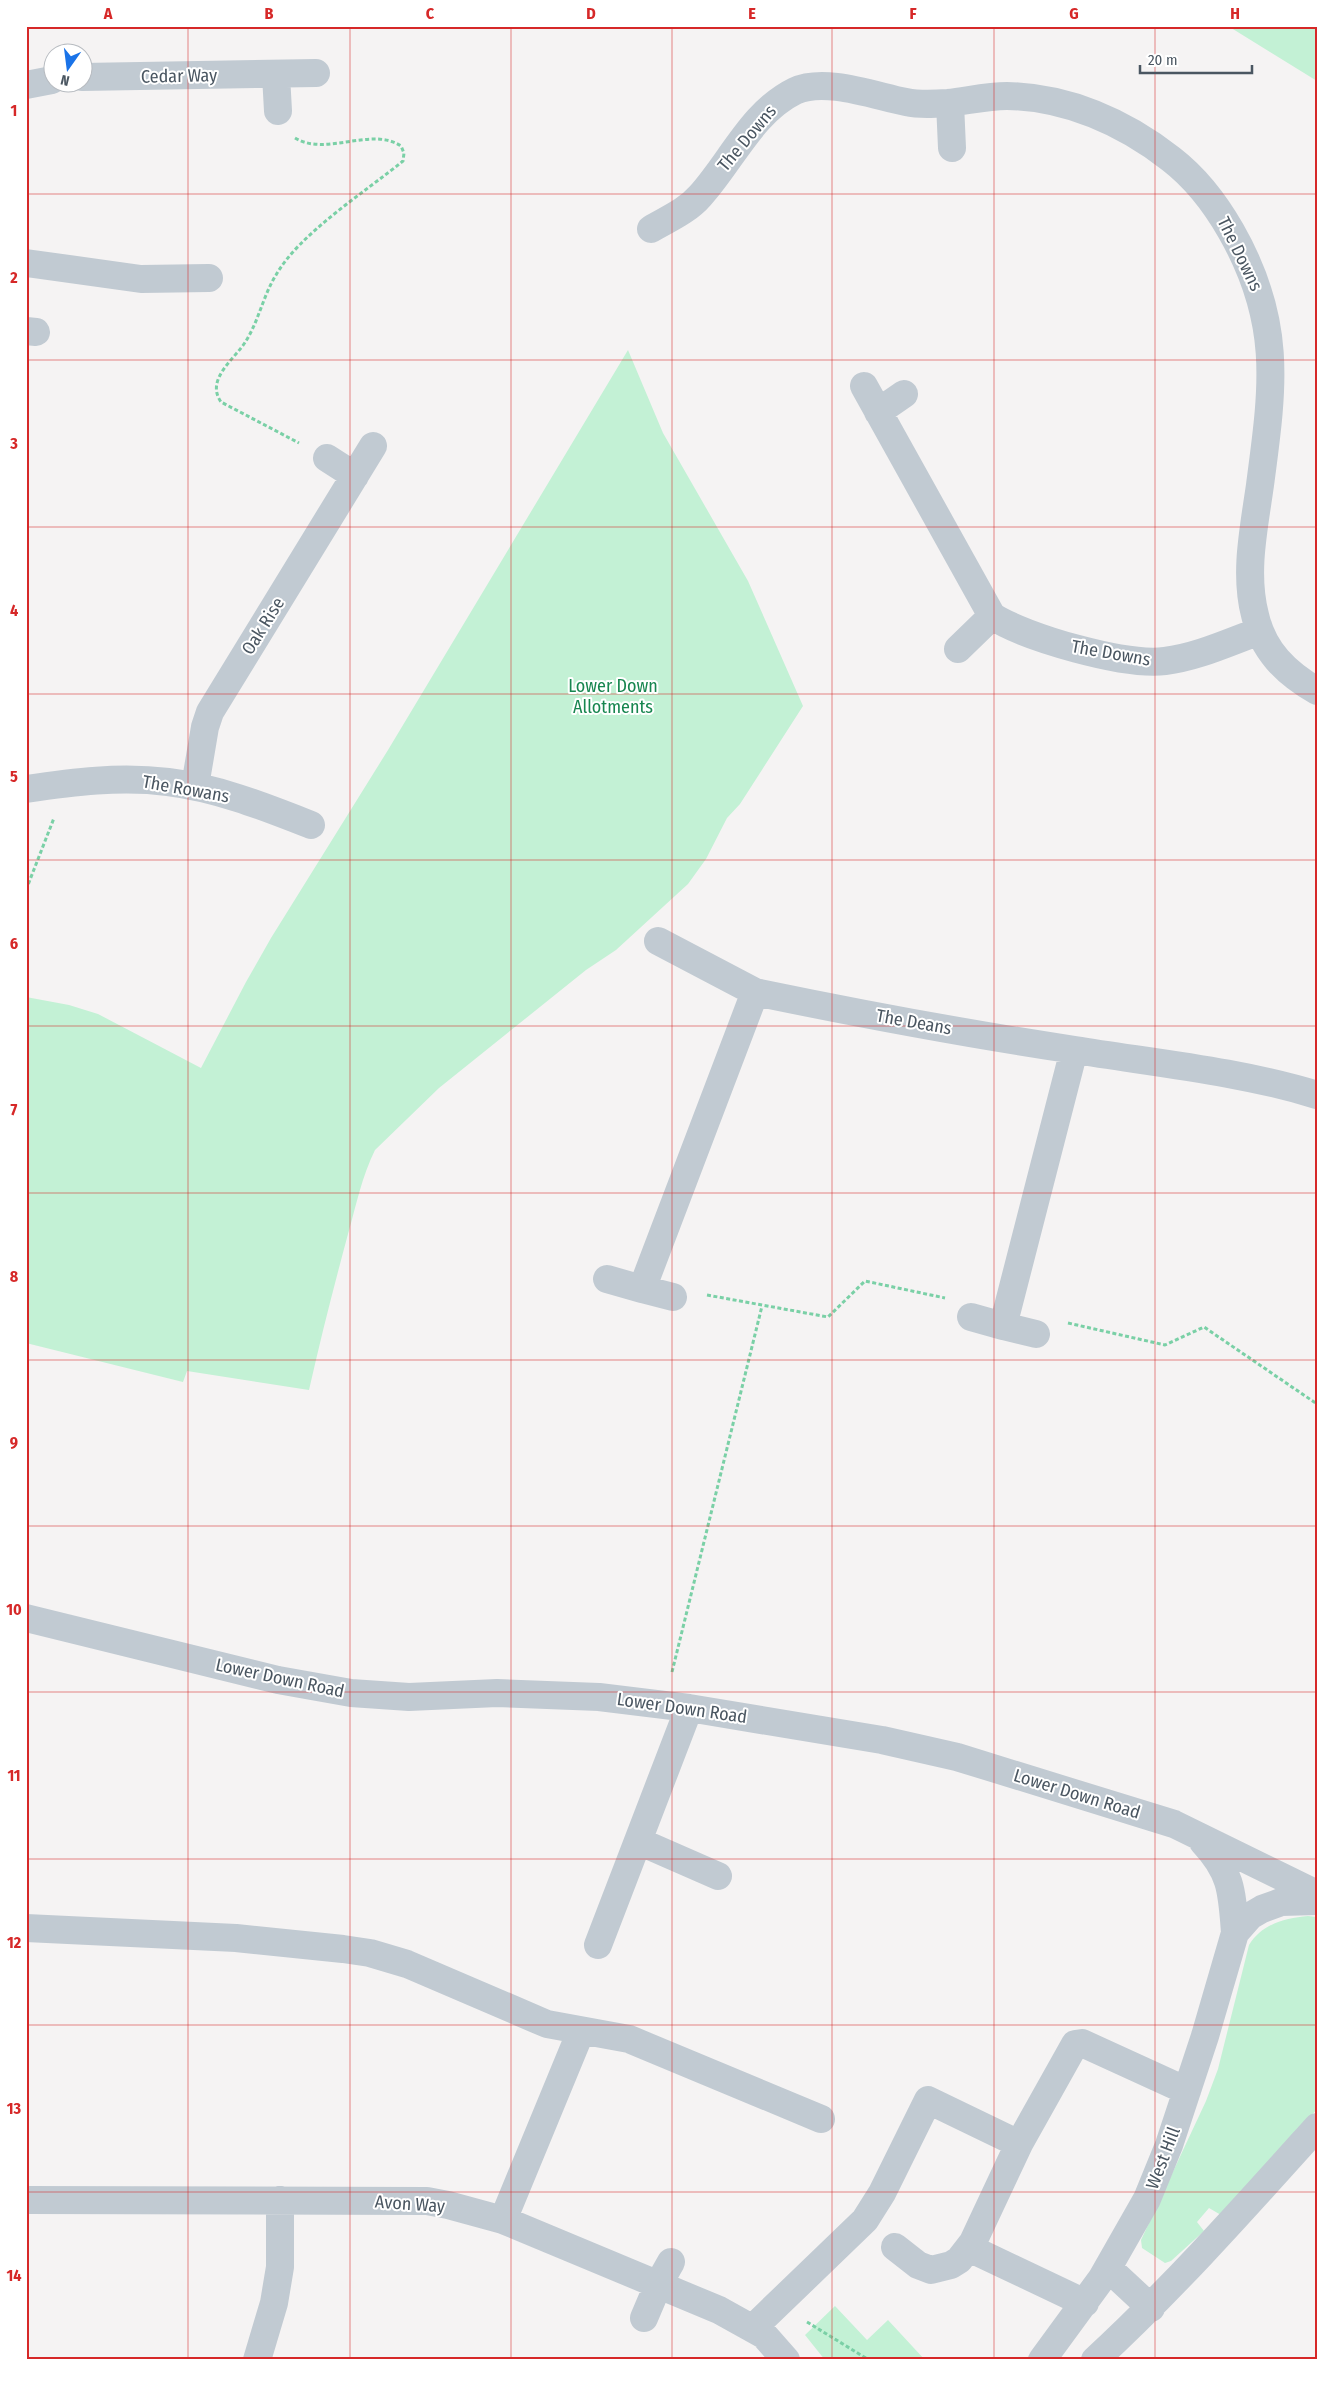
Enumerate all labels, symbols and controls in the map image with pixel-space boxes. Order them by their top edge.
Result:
text: A [103,4,113,23]
text: B [265,4,274,23]
text: C [426,4,435,23]
text: D [586,4,596,23]
text: E [748,4,756,23]
text: F [909,4,917,23]
text: G [1069,4,1079,23]
text: H [1230,4,1240,23]
north arrow [42,42,92,92]
scale bar [1140,42,1253,74]
text: 20 m [1148,51,1178,69]
street label: Cedar Way [141,64,217,88]
text: N [59,71,71,89]
street label: The Downs [713,100,781,176]
text: 1 [11,101,17,120]
street label: The Downs [1213,213,1268,295]
text: 2 [9,268,18,287]
text: 3 [9,434,18,453]
street label: Oak Rise [237,593,289,659]
text: 4 [10,601,18,620]
street label: The Downs [1070,635,1153,671]
park label: Lower Down Allotments [568,675,658,718]
text: 5 [10,767,18,786]
street label: The Rowans [141,771,231,807]
text: 6 [10,934,18,953]
street label: The Deans [875,1005,954,1039]
text: 7 [11,1100,18,1119]
text: 8 [10,1267,19,1286]
text: 9 [10,1433,18,1452]
text: 10 [6,1600,22,1619]
street label: Lower Down Road [214,1654,346,1702]
street label: Lower Down Road [616,1688,748,1728]
street label: Lower Down Road [1011,1764,1143,1824]
text: 11 [7,1766,21,1785]
text: 12 [7,1933,22,1952]
text: 13 [7,2099,22,2118]
street label: West Hill [1141,2124,1185,2192]
street label: Avon Way [374,2191,446,2217]
text: 14 [7,2266,22,2285]

